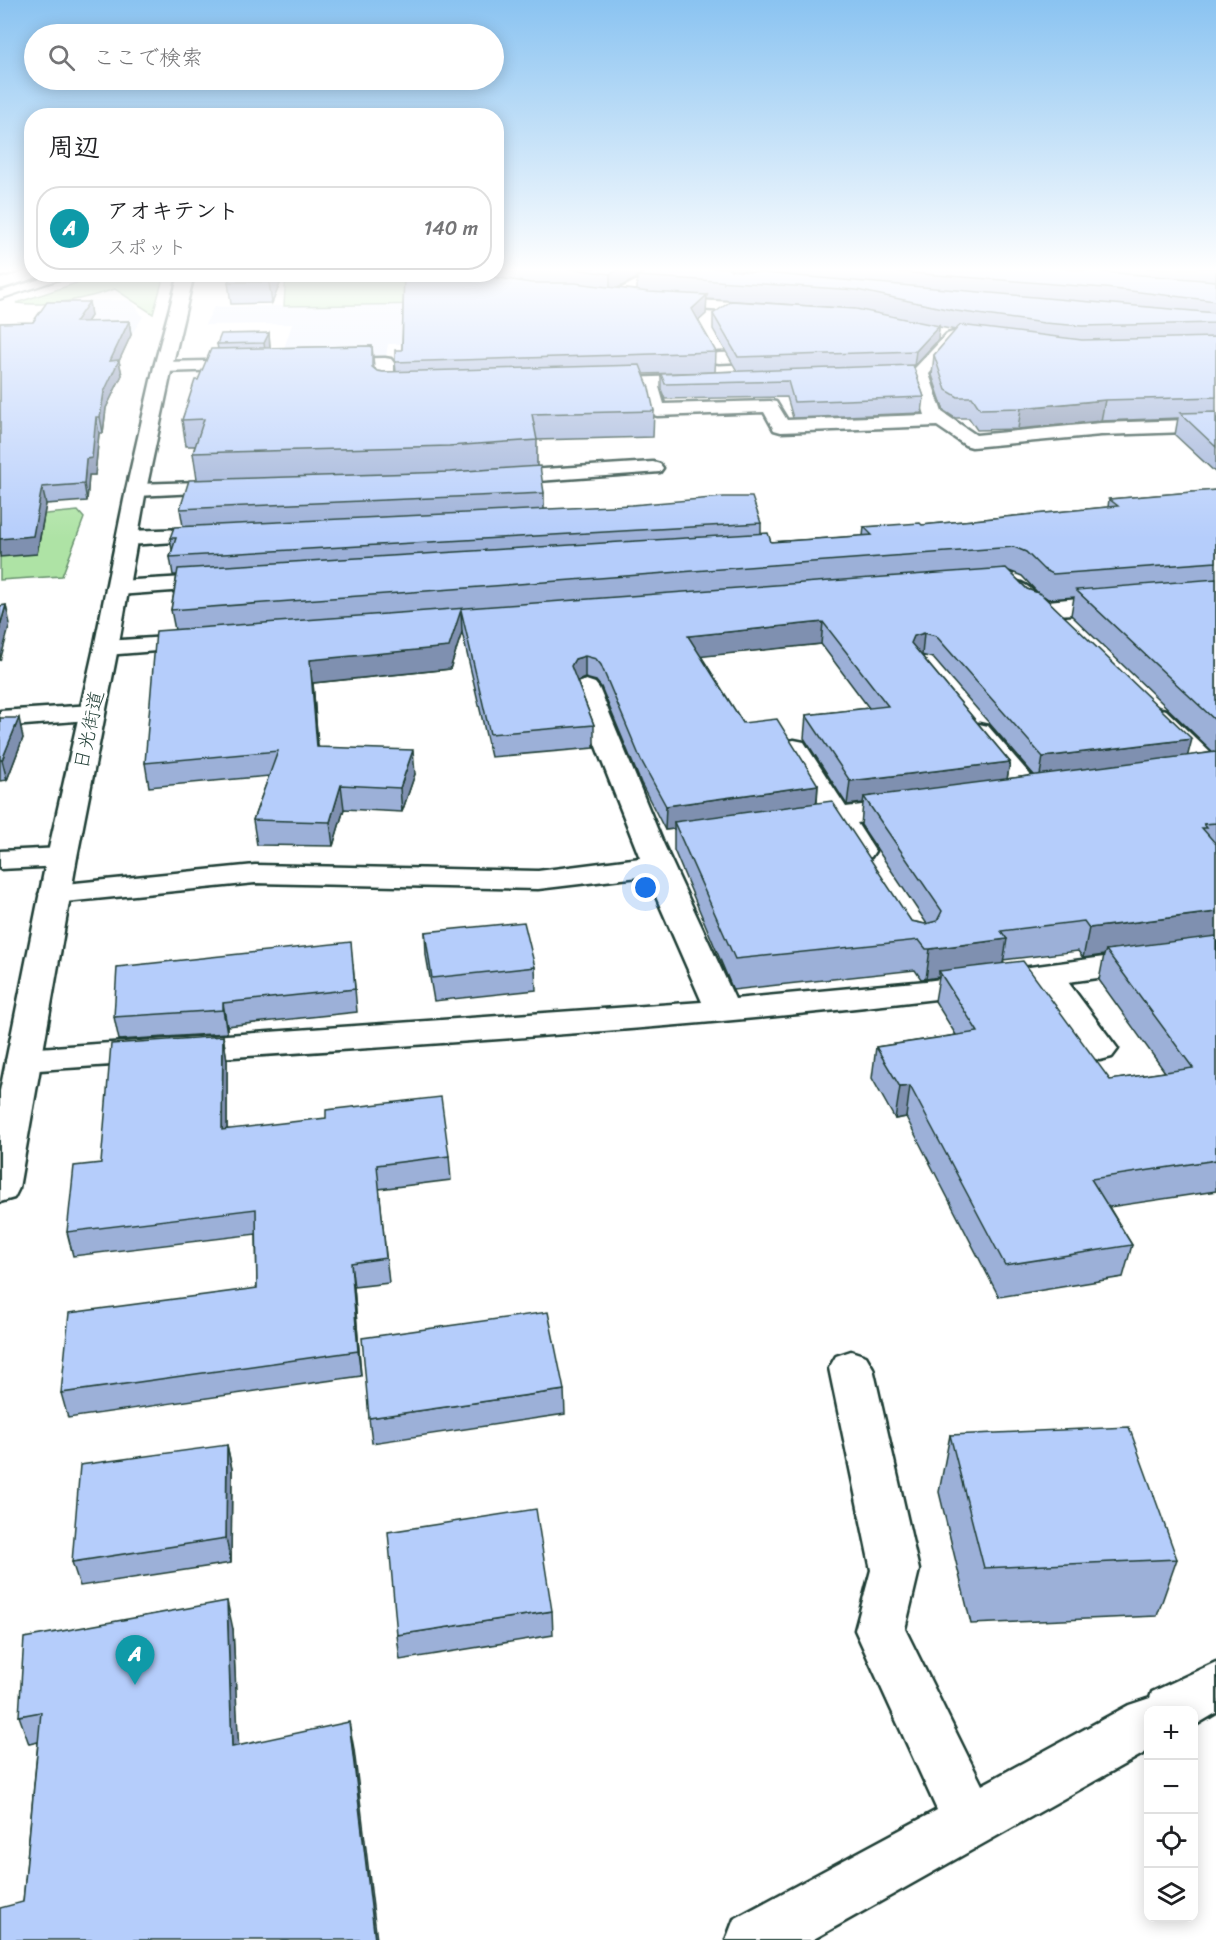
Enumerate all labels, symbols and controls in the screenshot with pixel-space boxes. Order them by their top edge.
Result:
search box [24,24,504,90]
text: ここで検索 [93,38,203,77]
icon: search [45,41,78,74]
text: 周辺 [48,124,100,170]
text: アオキテント [107,191,239,230]
text: A [63,211,76,246]
text: 140 m [424,211,478,246]
text: スポット [107,230,187,265]
street label: 日光街道 [64,687,114,773]
your location [631,873,660,902]
pin: A [116,1636,154,1685]
map controls [1144,1706,1198,1922]
button: + [1144,1706,1198,1760]
button: − [1144,1760,1198,1814]
button: locate [1144,1814,1198,1868]
button: layers [1144,1868,1198,1922]

